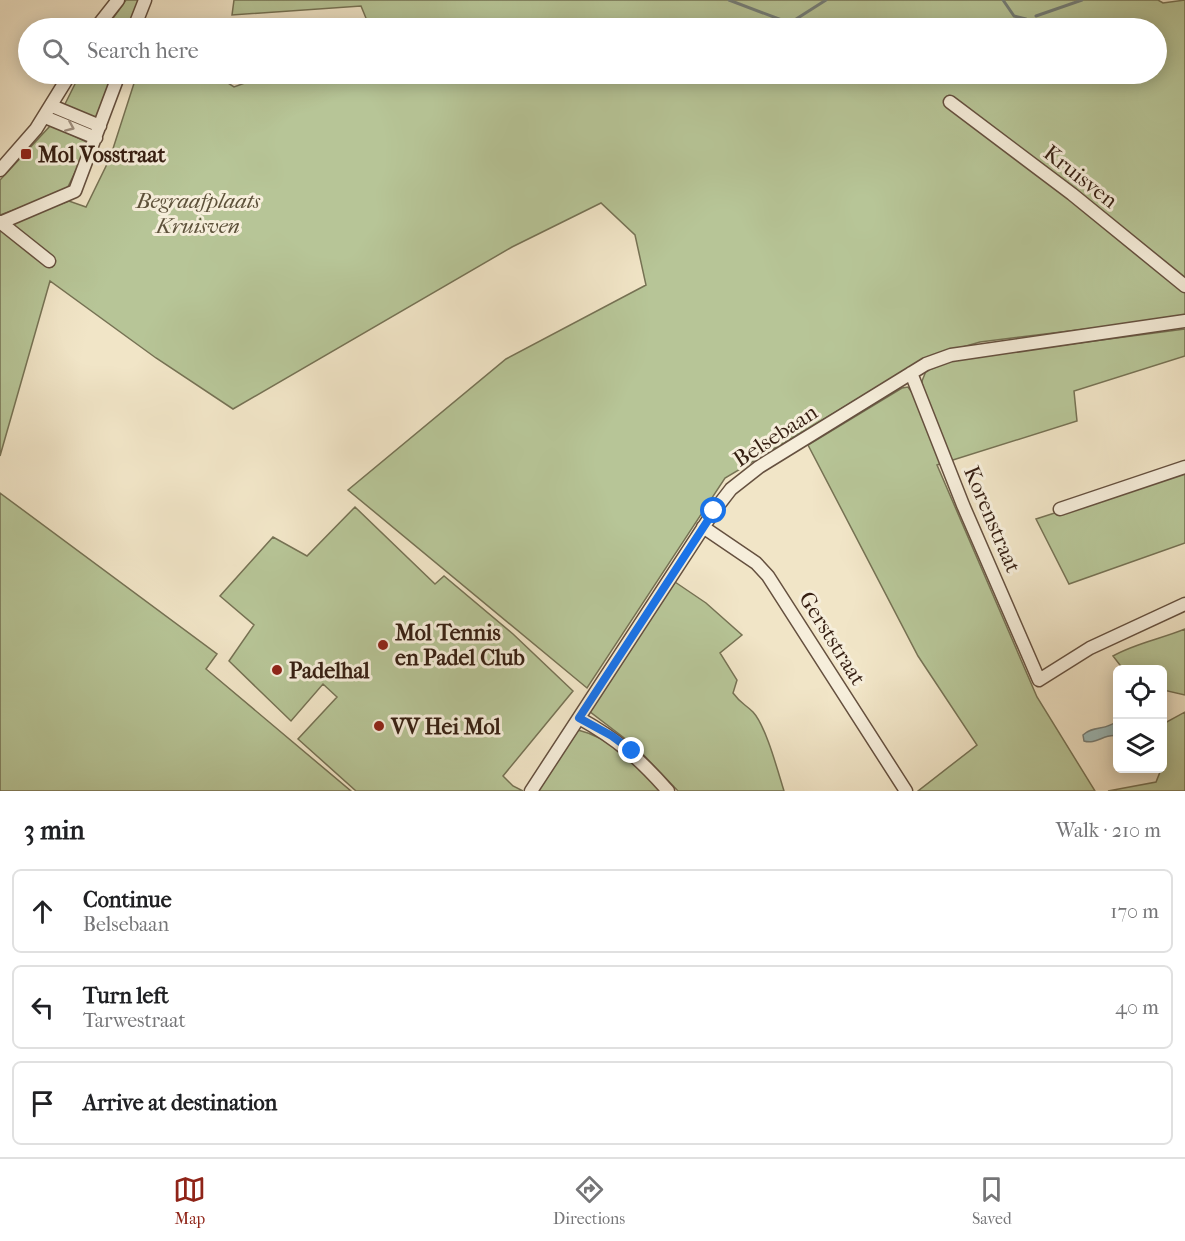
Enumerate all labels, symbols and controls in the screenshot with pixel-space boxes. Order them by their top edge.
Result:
search box [18,18,1167,84]
icon: search [39,35,72,68]
text: Search here [87,38,199,64]
one-way arrow [64,120,75,132]
street label: Kruisven [1038,140,1123,214]
place label: Mol Vosstraat [37,142,167,168]
marker: Mol Vosstraat [19,147,33,161]
park label: Begraafplaats Kruisven [135,188,261,239]
street label: Belsebaan [729,399,823,473]
street label: Korenstraat [958,462,1026,577]
route start [700,497,726,523]
street label: Gerststraat [793,587,871,690]
place label: Mol Tennis en Padel Club [394,620,525,671]
marker: Mol Tennis en Padel Club [376,638,390,652]
place label: Padelhal [289,658,371,684]
marker: Padelhal [270,663,284,677]
map controls [1113,665,1167,773]
button: locate [1113,665,1167,719]
place label: VV Hei Mol [390,714,502,740]
marker: VV Hei Mol [372,719,386,733]
button: layers [1113,719,1167,773]
route end [618,737,644,763]
text: 3 min [24,815,85,846]
text: Walk · 210 m [1056,819,1161,842]
text: Continue [83,887,172,913]
icon: ahead [26,895,59,928]
text: 170 m [1110,900,1159,923]
text: Belsebaan [83,913,169,936]
text: Turn left [83,983,169,1009]
icon: left [26,991,59,1024]
text: 40 m [1115,996,1159,1019]
text: Tarwestraat [83,1009,186,1032]
icon: arrive [26,1087,59,1120]
text: Arrive at destination [83,1090,277,1116]
tab: Map [173,1173,206,1228]
tab: Directions [553,1173,625,1228]
tab: Saved [972,1173,1012,1228]

